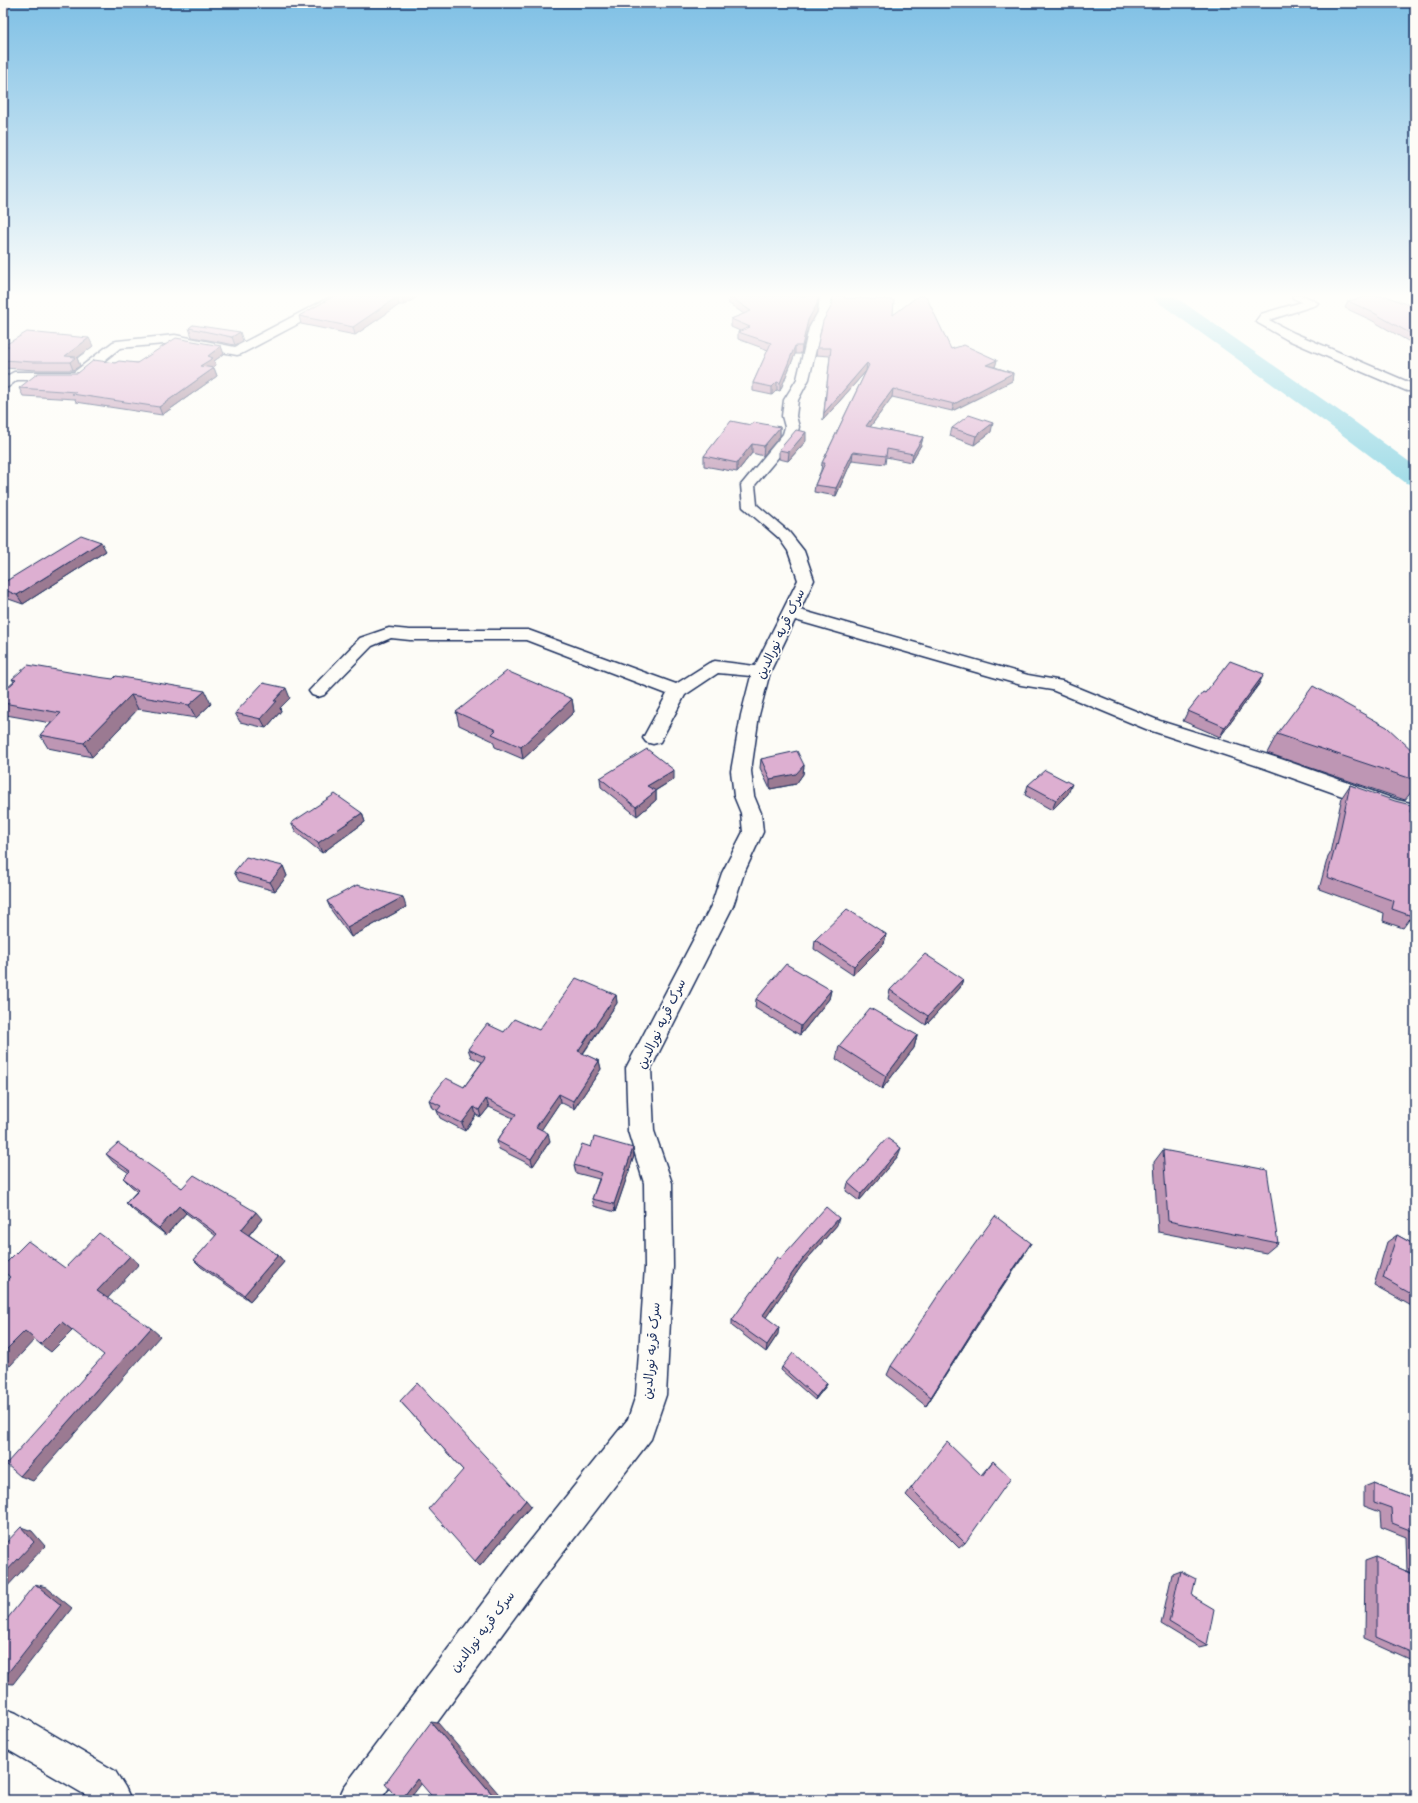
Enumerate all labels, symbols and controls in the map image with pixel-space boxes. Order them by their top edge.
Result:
street label: سرک قریه نورالدین [753,586,809,682]
street label: سرک قریه نورالدین [634,976,690,1072]
street label: سرک قریه نورالدین [639,1302,665,1400]
street label: سرک قریه نورالدین [447,1588,519,1676]

